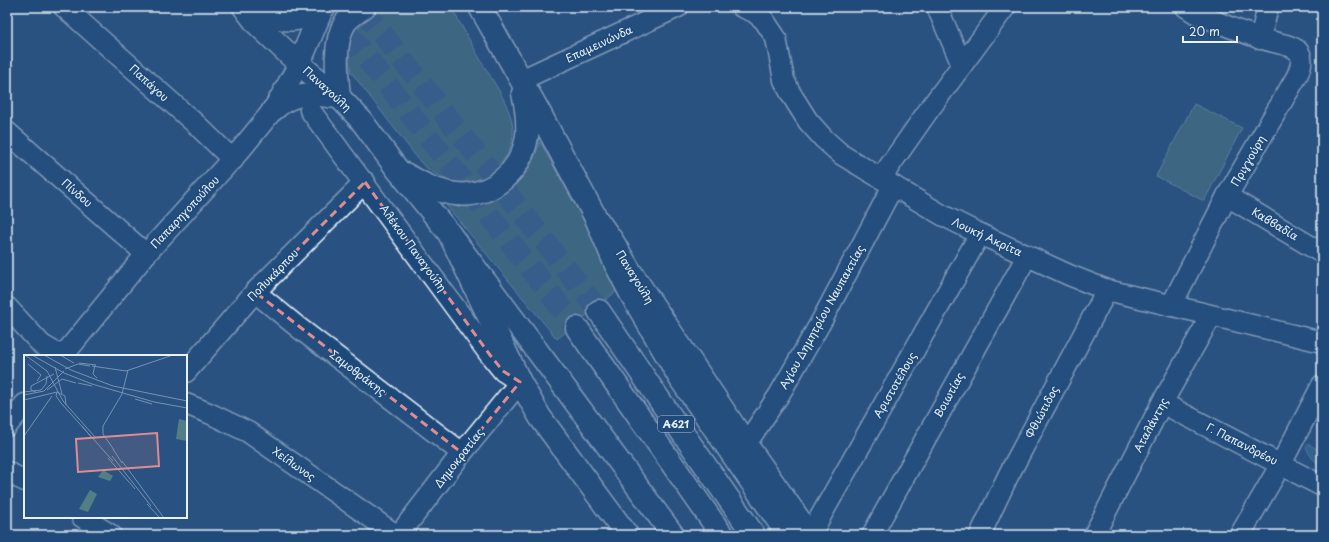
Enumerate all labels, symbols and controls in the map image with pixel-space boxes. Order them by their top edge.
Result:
scale bar [1183,18,1237,44]
street label: Επαμεινώνδα [562,21,635,67]
text: 20 m [1189,22,1220,40]
street label: Παπάγου [126,60,173,105]
street label: Παναγούλη [299,62,355,115]
street label: Πριγγούρη [1226,132,1269,190]
street label: Παπαρηγοπούλου [146,171,223,252]
street label: Πίνδου [58,174,97,211]
street label: Αλέκου Παναγούλη [376,201,451,295]
street label: Καββαδία [1249,203,1302,244]
street label: Λουκή Ακρίτα [949,213,1025,260]
street label: Αγίου Δημητρίου Ναυπακτίας [775,241,869,392]
street label: Πολυκάρπου [243,245,302,305]
street label: Παναγούλη [612,247,659,307]
street label: Σαμοθράκης [326,346,390,400]
street label: Αριστοτέλους [869,348,920,421]
inset map [24,355,187,518]
street label: Βοιωτίας [929,369,968,421]
street label: Φθιώτιδος [1021,382,1063,441]
street label: Αταλάντης [1129,394,1172,455]
road number: Α621 [658,416,694,432]
street label: Γ. Παπανδρέου [1203,418,1281,469]
street label: Δημοκρατίας [430,424,488,491]
street label: Χείλωνος [269,442,320,485]

